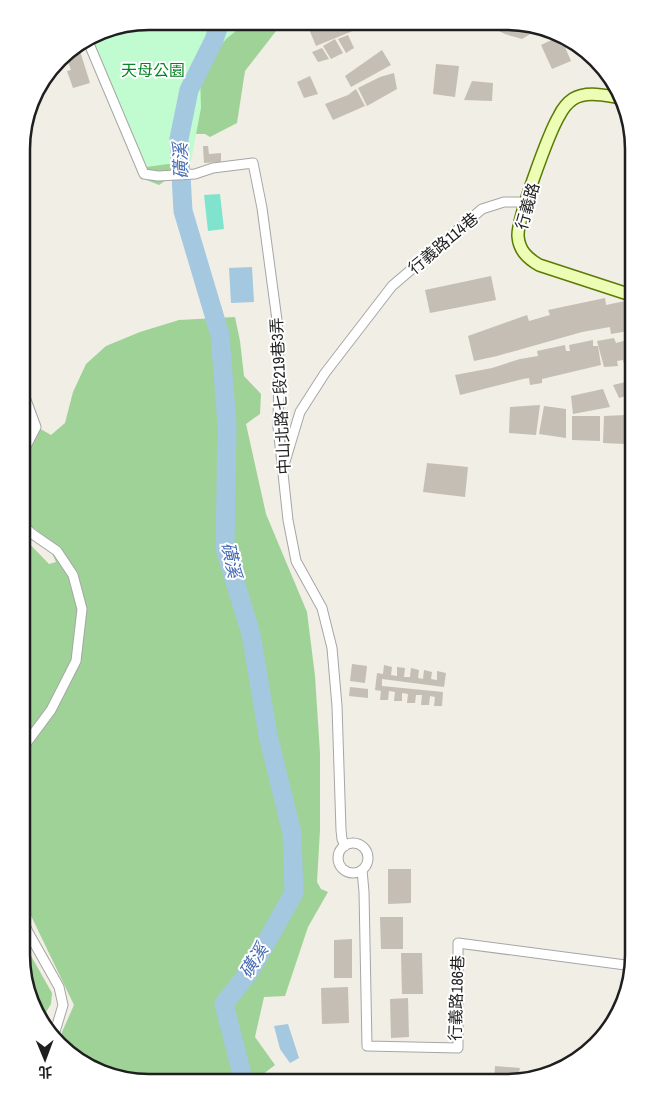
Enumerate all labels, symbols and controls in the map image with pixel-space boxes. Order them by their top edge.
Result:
park label: 天母公園 [121,59,185,81]
water label: 磺溪 [167,140,194,179]
street label: 行義路 [510,180,544,232]
street label: 行義路114巷 [403,207,483,279]
street label: 中山北路七段219巷3弄 [265,317,295,475]
water label: 磺溪 [216,540,248,583]
water label: 磺溪 [233,936,275,983]
street label: 行義路186巷 [444,955,468,1041]
north arrow [20,1034,70,1084]
text: 北 [38,1063,52,1081]

